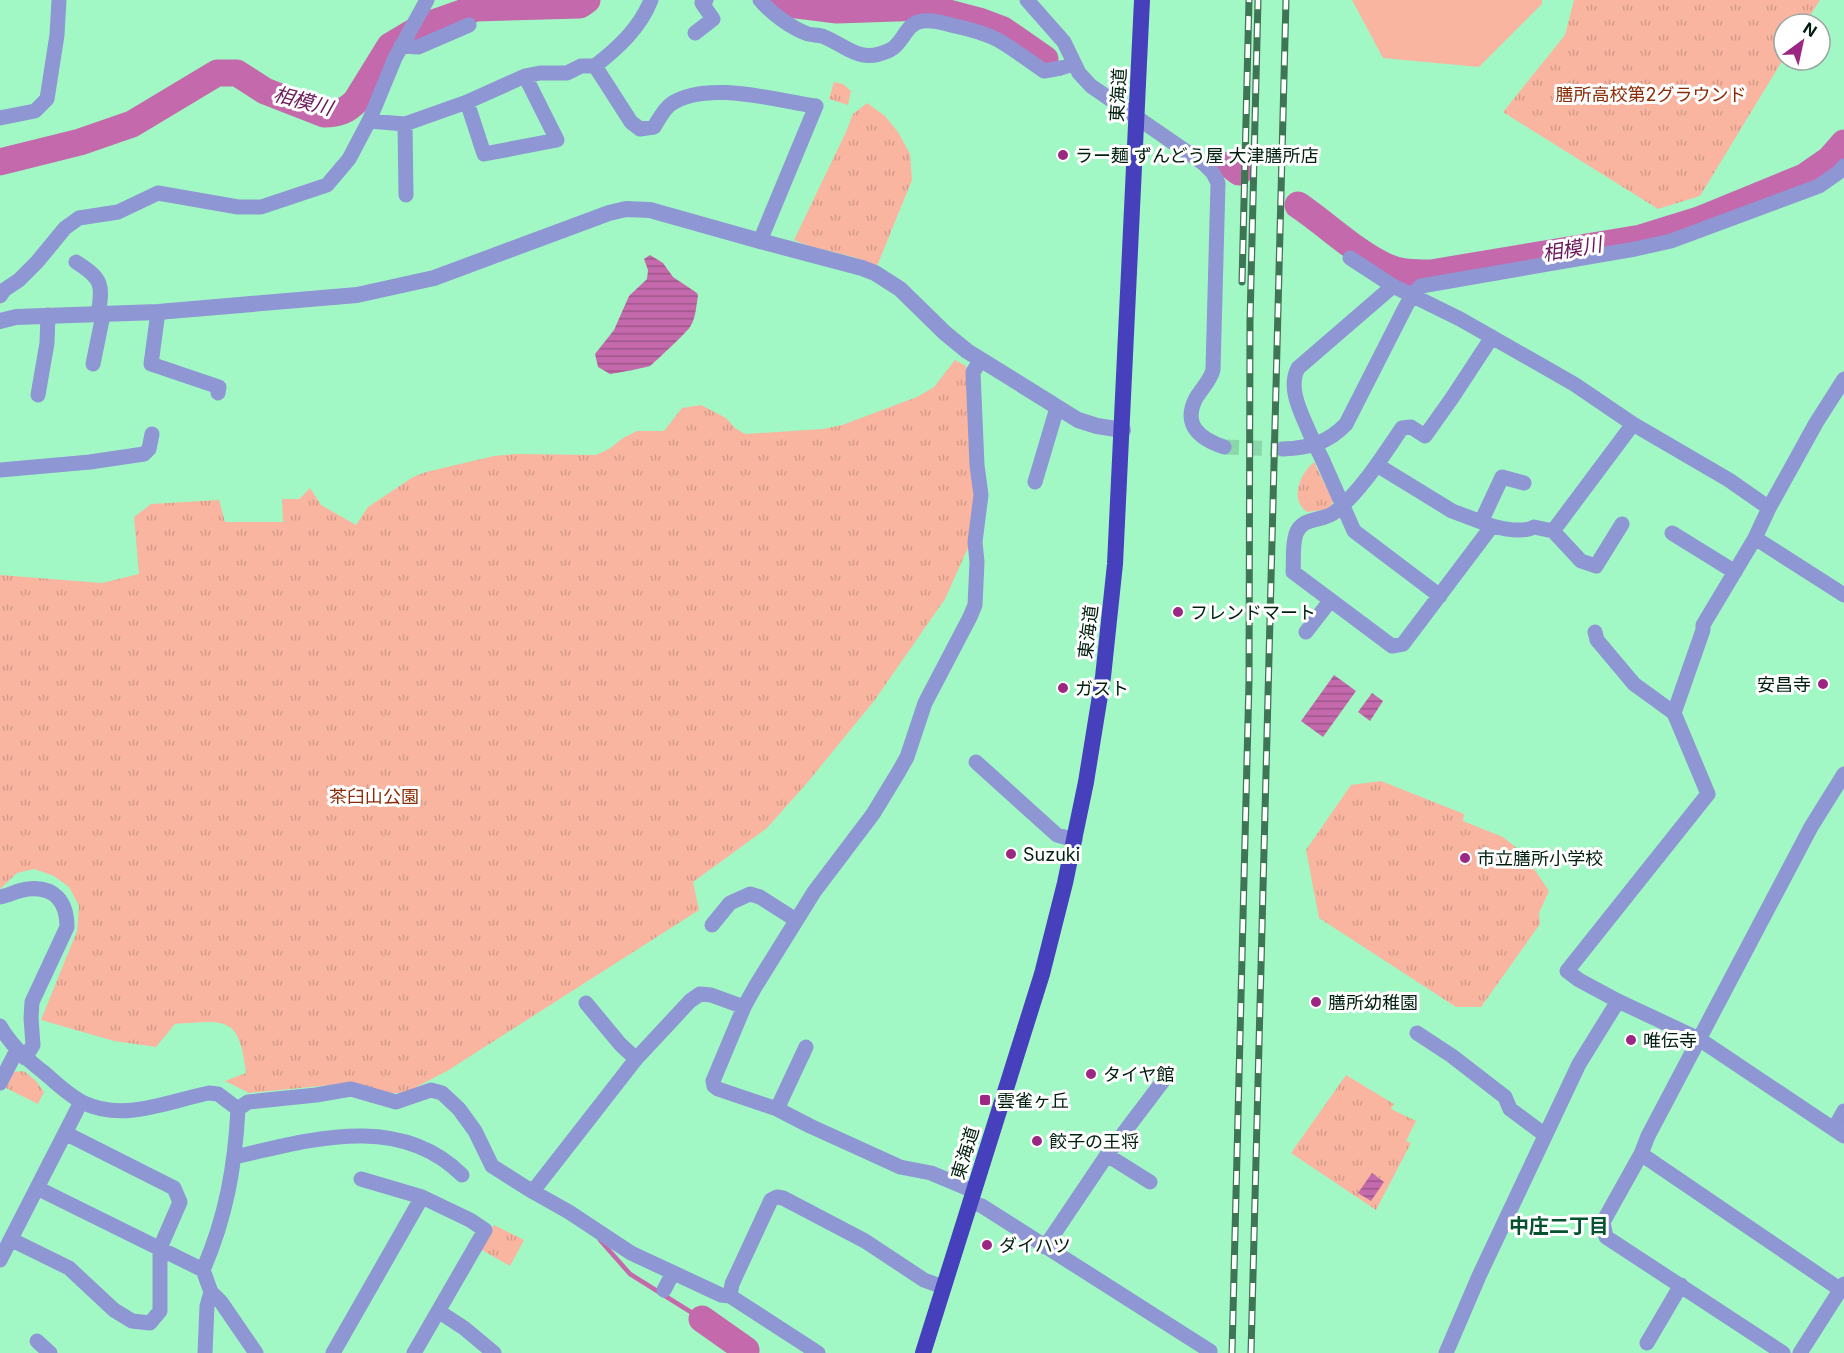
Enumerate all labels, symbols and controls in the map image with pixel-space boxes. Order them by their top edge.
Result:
north arrow [1772,12,1832,72]
text: N [1800,18,1821,41]
street label: 東海道 [1106,67,1130,123]
water label: 相模川 [271,82,337,121]
park label: 膳所高校第2グラウンド [1556,84,1746,105]
place label: ラー麺 ずんどう屋 大津膳所店 [1075,145,1319,166]
marker: ラー麺 ずんどう屋 大津膳所店 [1056,148,1070,162]
water label: 相模川 [1540,232,1606,266]
place label: フレンドマート [1190,602,1316,623]
street label: 東海道 [1074,604,1102,660]
marker: フレンドマート [1171,605,1185,619]
place label: 安昌寺 [1757,674,1811,695]
marker: 安昌寺 [1816,677,1830,691]
place label: ガスト [1075,678,1129,699]
marker: ガスト [1056,681,1070,695]
park label: 茶臼山公園 [329,786,419,807]
place label: Suzuki [1023,844,1080,865]
marker: Suzuki [1004,847,1018,861]
place label: 市立膳所小学校 [1477,848,1603,869]
marker: 市立膳所小学校 [1458,851,1472,865]
place label: 膳所幼稚園 [1328,992,1418,1013]
marker: 膳所幼稚園 [1309,995,1323,1009]
place label: 唯伝寺 [1643,1030,1697,1051]
marker: 唯伝寺 [1624,1033,1638,1047]
place label: タイヤ館 [1103,1064,1174,1085]
marker: タイヤ館 [1084,1067,1098,1081]
place label: 雲雀ヶ丘 [997,1090,1069,1111]
marker: 雲雀ヶ丘 [978,1093,992,1107]
street label: 東海道 [947,1124,983,1182]
place label: 餃子の王将 [1049,1131,1139,1152]
marker: 餃子の王将 [1030,1134,1044,1148]
district label: 中庄二丁目 [1509,1214,1609,1238]
place label: ダイハツ [999,1235,1071,1256]
marker: ダイハツ [980,1238,994,1252]

